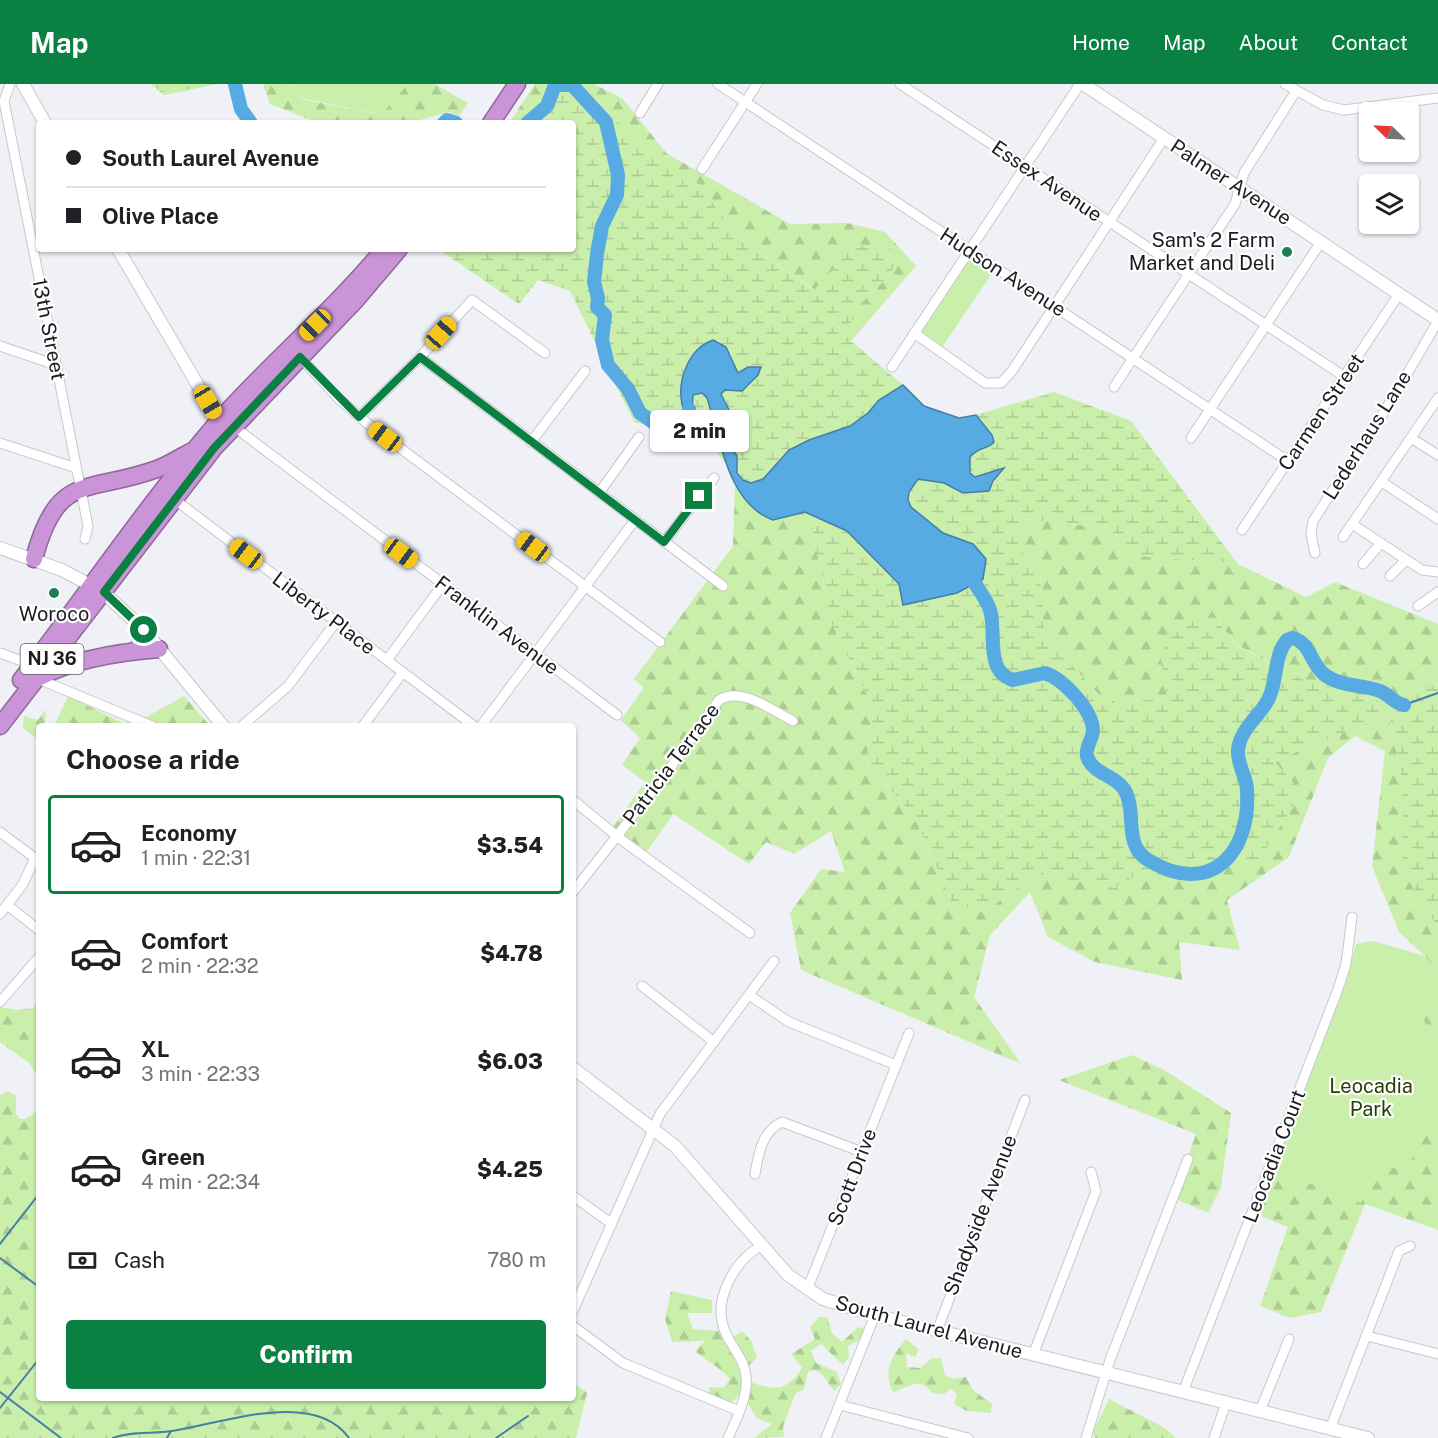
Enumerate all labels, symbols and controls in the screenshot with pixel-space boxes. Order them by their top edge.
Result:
text: Map [30,26,89,59]
text: Home [1072,30,1130,55]
text: Map [1163,30,1206,55]
text: About [1239,30,1298,55]
text: Contact [1331,30,1408,55]
north arrow [1359,102,1419,162]
map controls [1359,102,1419,234]
street label: Palmer Avenue [1166,134,1296,230]
street label: Essex Avenue [987,135,1107,227]
text: South Laurel Avenue [102,145,319,171]
button: layers [1359,174,1419,234]
text: Olive Place [102,203,219,229]
street label: Hudson Avenue [935,222,1071,322]
place label: Sam's 2 Farm Market and Deli [1129,228,1275,275]
marker: Sam's 2 Farm Market and Deli [1280,245,1294,259]
street label: 13th Street [27,276,71,382]
car [296,306,334,344]
car [422,314,460,352]
street label: Carmen Street [1273,349,1369,475]
street label: Lederhaus Lane [1318,366,1416,504]
car [191,382,225,422]
callout: 2 min [650,409,748,451]
car [365,419,405,455]
text: 2 min [673,419,726,443]
route end [685,482,712,509]
car [513,529,553,565]
car [381,535,421,571]
car [226,536,266,572]
street label: Liberty Place [268,567,380,659]
street label: Franklin Avenue [430,570,564,680]
marker: Woroco [47,586,61,600]
place label: Woroco [19,602,89,626]
route start [130,616,157,643]
road number: NJ 36 [20,644,84,674]
street label: Patricia Terrace [618,699,724,829]
text: Choose a ride [66,743,240,775]
icon: car [69,818,123,872]
text: Economy [141,820,237,846]
text: $3.54 [477,832,543,858]
text: 1 min · 22:31 [141,846,251,870]
icon: car [69,926,123,980]
text: Comfort [141,928,228,954]
text: $4.78 [480,940,543,966]
text: 2 min · 22:32 [141,954,259,978]
icon: car [69,1034,123,1088]
text: XL [141,1036,169,1062]
text: $6.03 [477,1048,543,1074]
text: 3 min · 22:33 [141,1062,260,1086]
park label: Leocadia Park [1329,1074,1413,1121]
street label: Leocadia Court [1238,1086,1310,1226]
street label: Scott Drive [822,1125,882,1229]
street label: Shadyside Avenue [938,1131,1022,1299]
icon: car [69,1142,123,1196]
text: Green [141,1144,205,1170]
text: $4.25 [477,1156,543,1182]
text: 4 min · 22:34 [141,1170,260,1194]
icon: cash [66,1244,99,1277]
text: Cash [114,1247,165,1273]
text: 780 m [487,1248,546,1272]
street label: South Laurel Avenue [833,1290,1025,1364]
button: Confirm [66,1320,546,1389]

